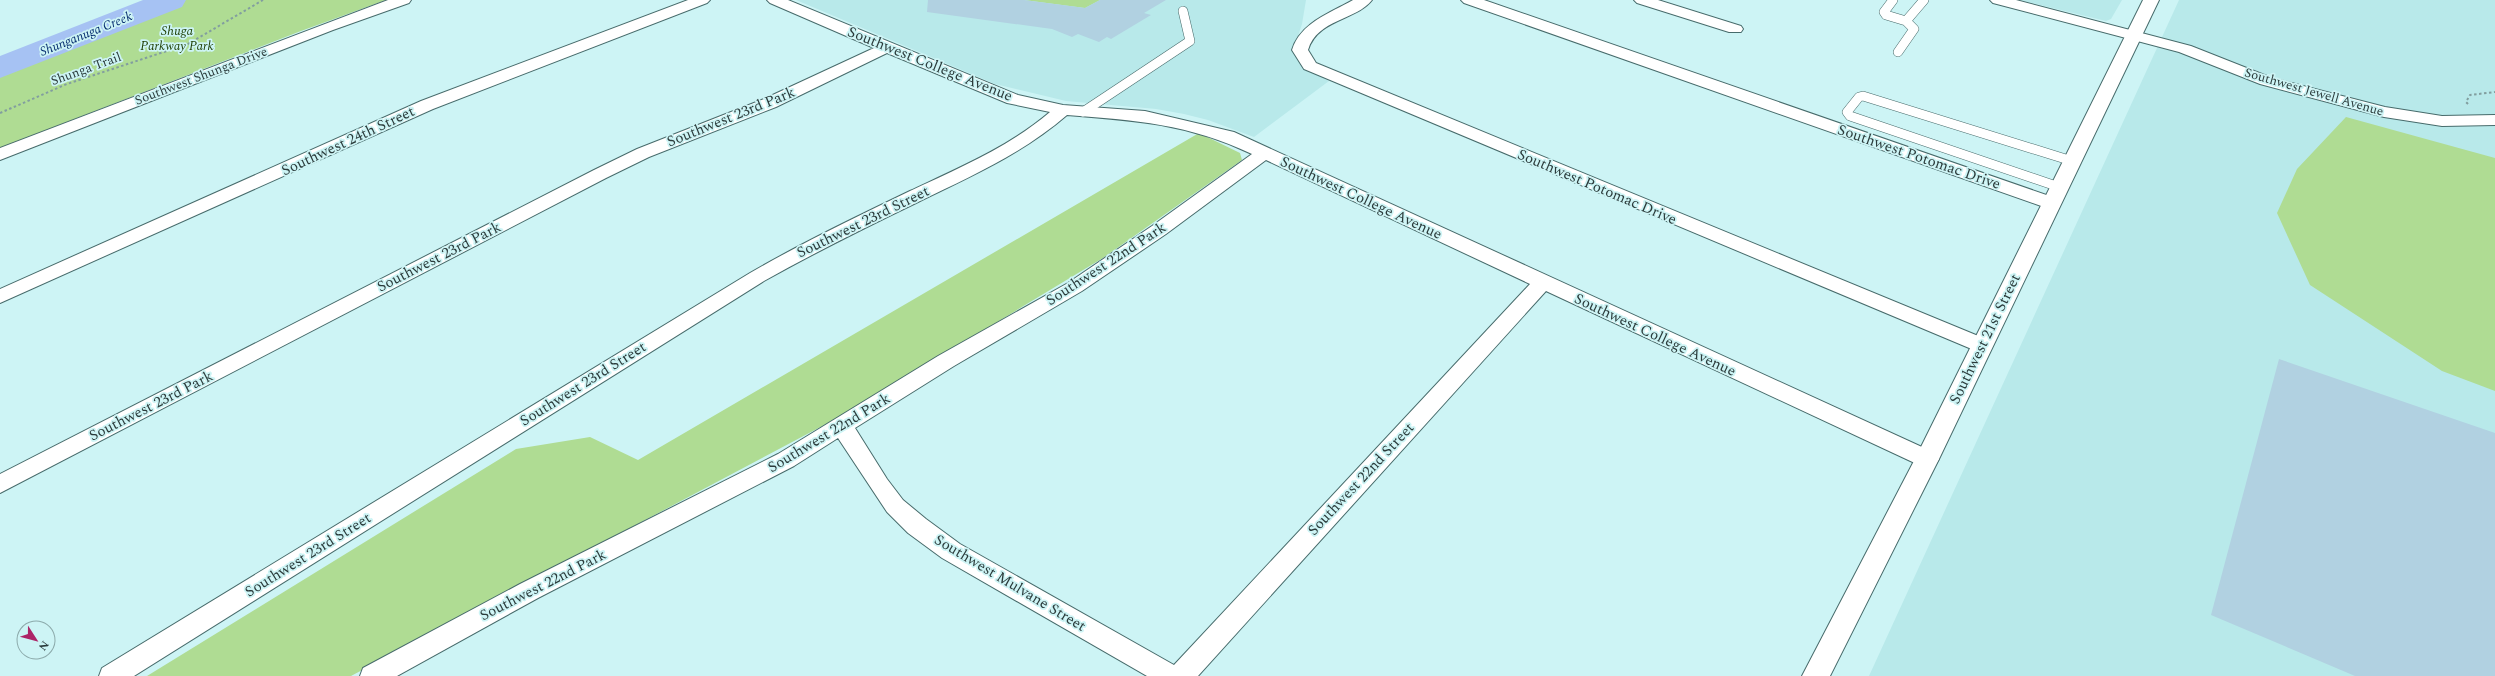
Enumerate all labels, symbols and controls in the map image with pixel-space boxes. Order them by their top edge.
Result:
water label: Shunganuga Creek [37,6,135,62]
street label: Southwest College Avenue [844,20,1016,108]
park label: Shuga Parkway Park [140,21,214,56]
street label: Southwest Shunga Drive [132,41,270,111]
street label: Shunga Trail [48,47,124,91]
street label: Southwest Jewell Avenue [2242,63,2386,121]
street label: Southwest 23rd Park [663,81,799,153]
street label: Southwest 24th Street [278,100,418,182]
street label: Southwest Potomac Drive [1834,118,2004,196]
street label: Southwest Potomac Drive [1514,143,1680,231]
street label: Southwest College Avenue [1276,150,1446,246]
street label: Southwest 23rd Street [793,180,933,264]
street label: Southwest 23rd Park [373,216,505,298]
street label: Southwest 22nd Park [1041,216,1171,312]
street label: Southwest 21st Street [1943,270,2027,408]
street label: Southwest College Avenue [1570,287,1740,383]
street label: Southwest 23rd Street [515,336,651,432]
street label: Southwest 23rd Park [85,365,217,447]
street label: Southwest 22nd Park [763,387,895,479]
street label: Southwest 22nd Street [1302,417,1420,541]
street label: Southwest 23rd Street [240,507,376,603]
street label: Southwest Mulvane Street [930,528,1090,638]
street label: Southwest 22nd Park [476,543,610,627]
north arrow [16,620,56,660]
text: N [34,637,53,654]

